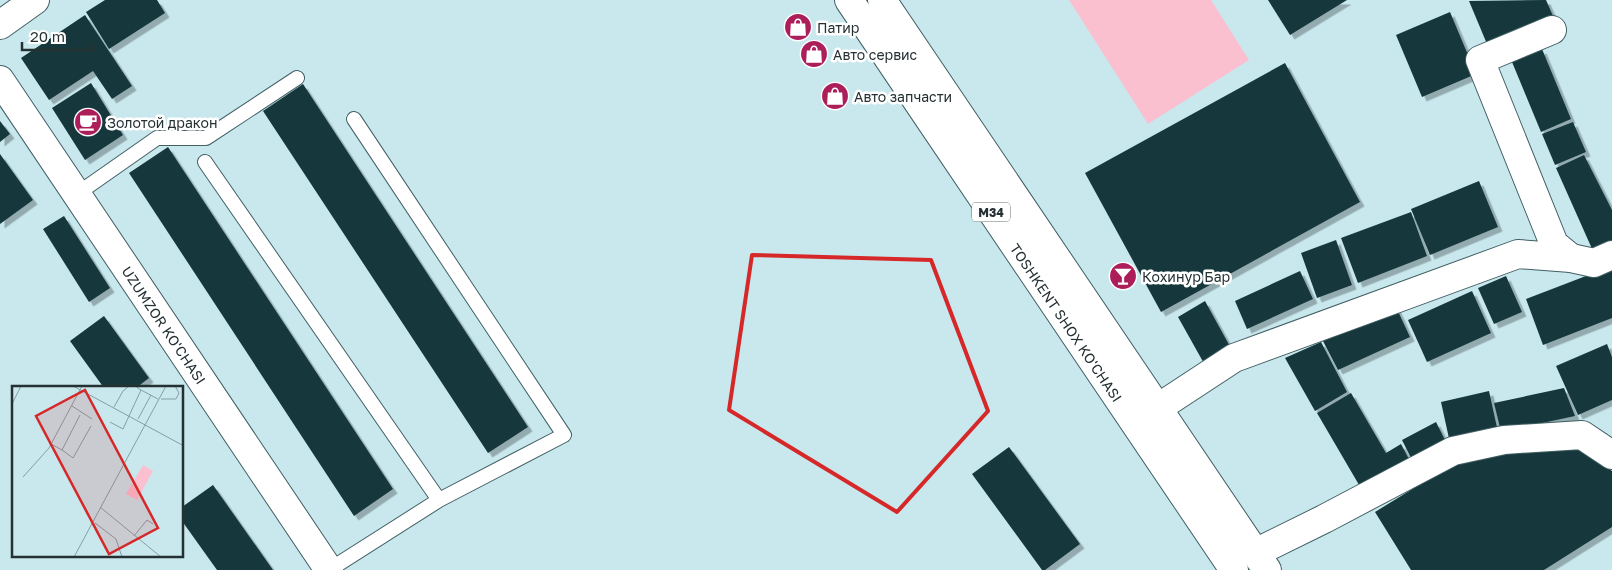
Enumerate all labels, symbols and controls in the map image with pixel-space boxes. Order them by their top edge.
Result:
shop icon: Патир [783,12,813,42]
place label: Патир [817,19,859,36]
scale bar [22,20,92,52]
text: 20 m [30,27,65,45]
shop icon: Авто сервис [799,39,829,69]
place label: Авто сервис [833,46,918,63]
shop icon: Авто запчасти [820,81,850,111]
place label: Авто запчасти [854,88,952,105]
cafe icon: Золотой дракон [73,107,103,137]
place label: Золотой дракон [107,114,218,131]
road number: M34 [972,202,1010,222]
street label: TOSHKENT SHOX KO'CHASI [1007,240,1126,405]
bar icon: Кохинур Бар [1108,261,1138,291]
street label: UZUMZOR KO'CHASI [119,263,210,387]
place label: Кохинур Бар [1142,268,1230,285]
inset map [12,386,184,558]

